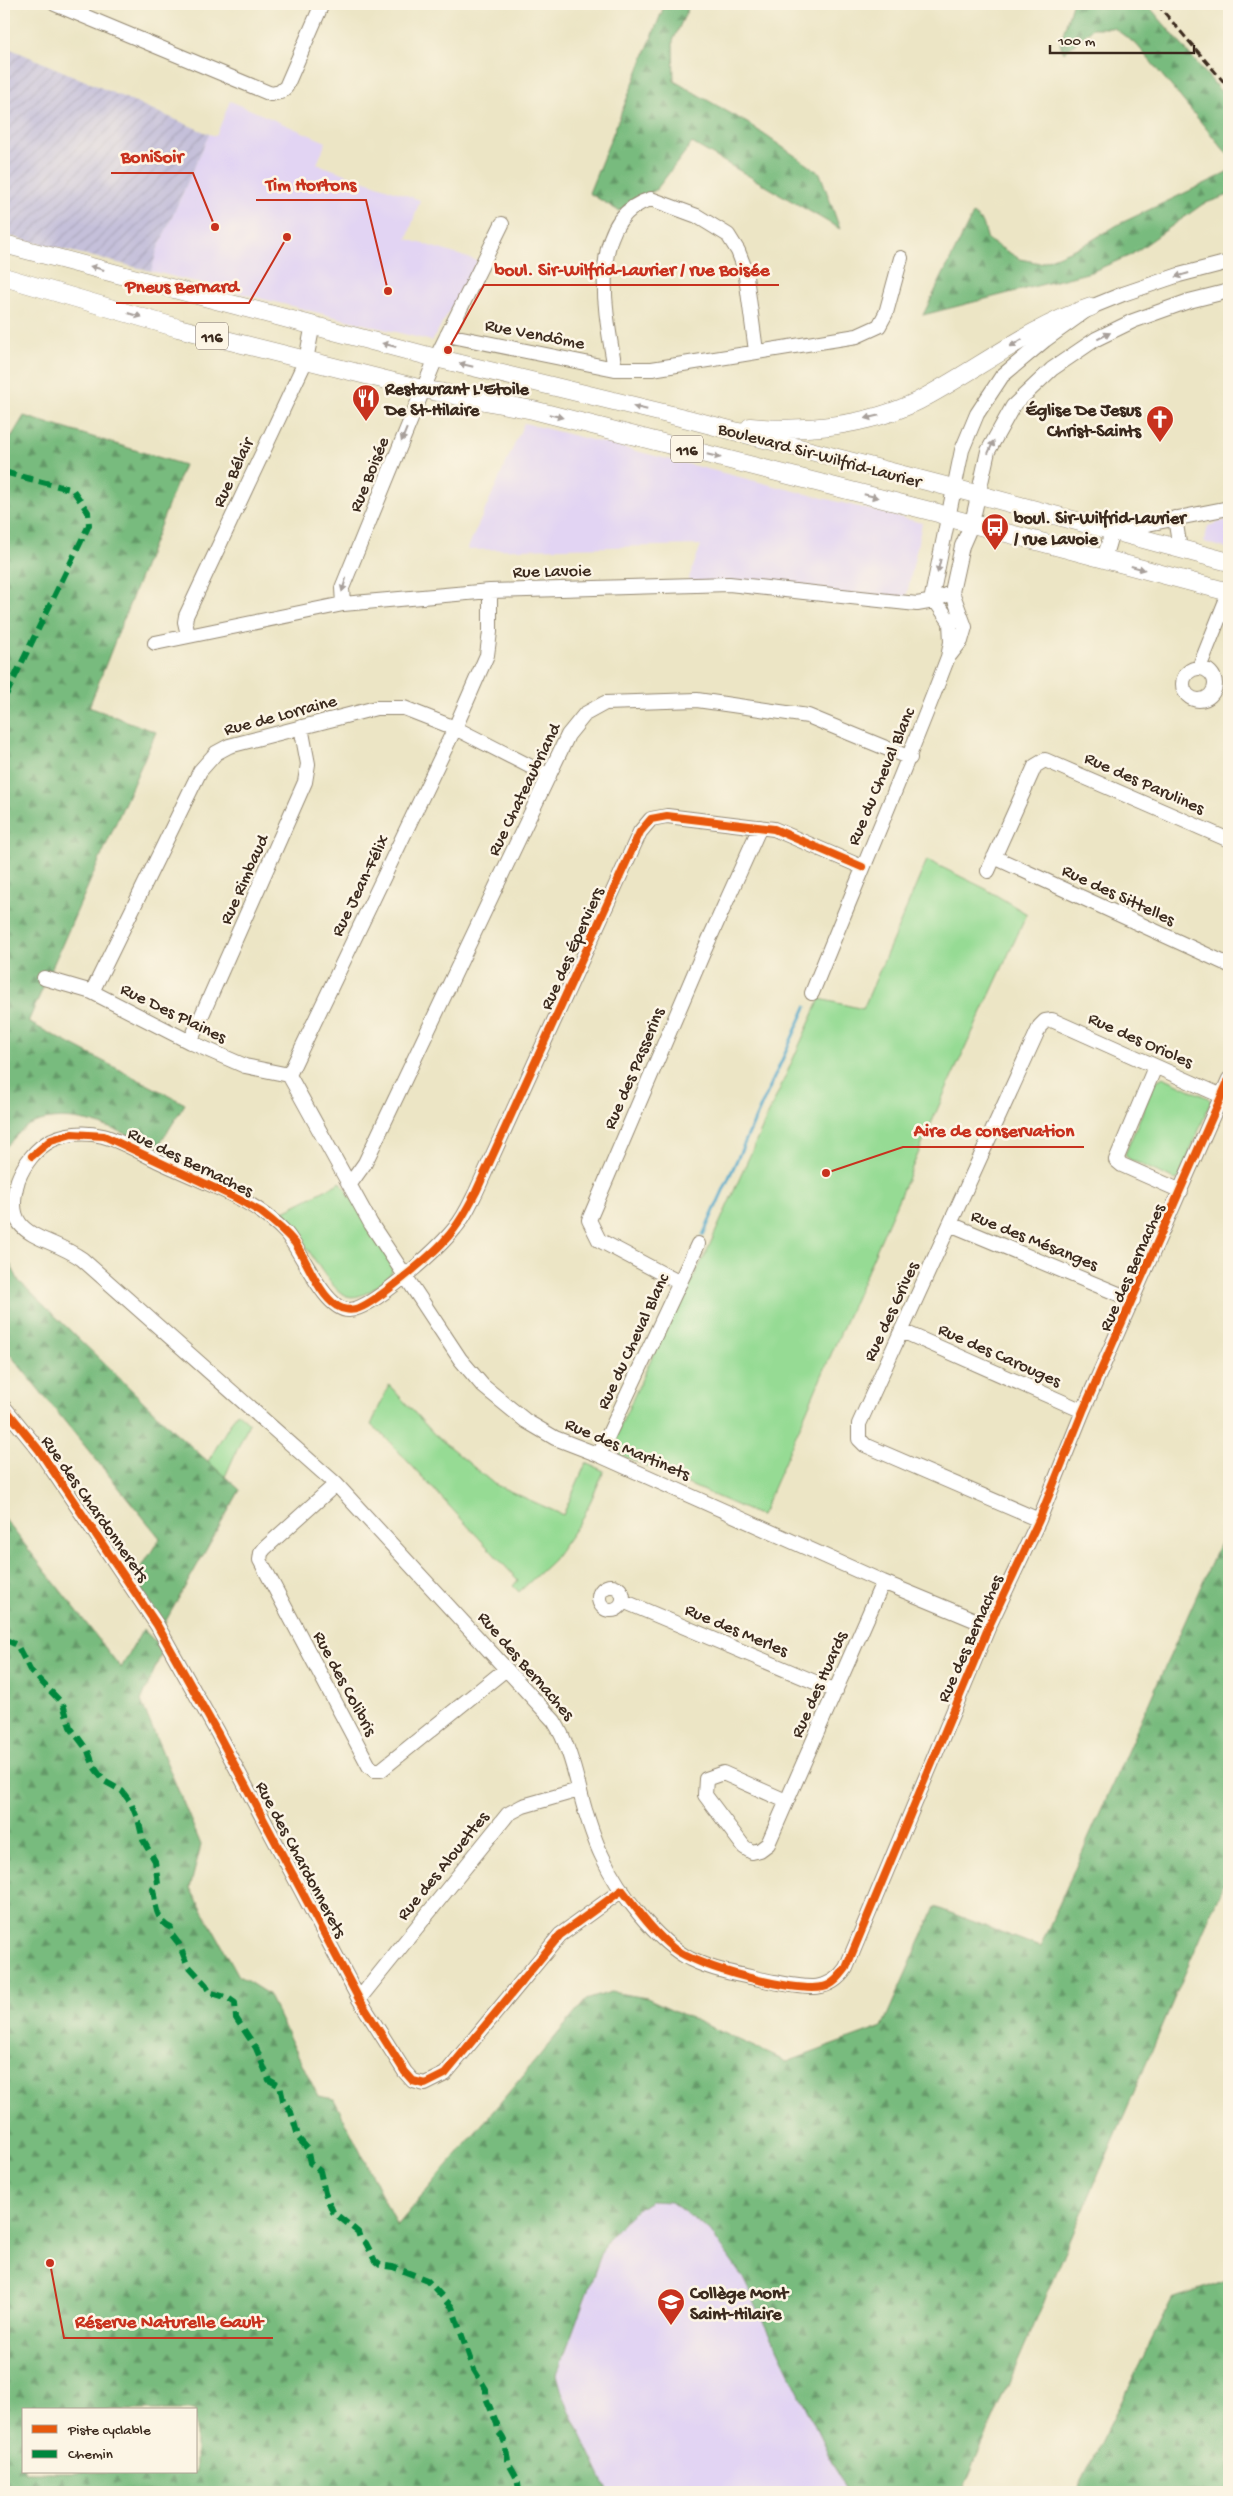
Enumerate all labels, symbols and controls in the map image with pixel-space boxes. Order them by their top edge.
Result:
scale bar [1050,22,1194,54]
text: 100 m [1057,33,1096,51]
callout: BoniSoir [111,139,193,173]
text: BoniSoir [120,147,185,170]
callout: Tim Hortons [256,166,366,200]
text: Tim Hortons [264,175,357,198]
callout: boul. Sir-Wilfrid-Laurier / rue Boisée [484,251,779,285]
text: boul. Sir-Wilfrid-Laurier / rue Boisée [494,260,771,283]
one-way arrow [89,263,104,271]
callout: Pneus Bernard [116,269,249,303]
one-way arrow [1174,271,1189,279]
text: Pneus Bernard [124,277,241,300]
one-way arrow [127,312,142,320]
street label: Rue Vendôme [483,315,587,356]
road number: 116 [196,322,228,350]
one-way arrow [1097,332,1111,340]
one-way arrow [1009,338,1023,347]
one-way arrow [382,341,397,349]
one-way arrow [458,361,473,369]
place label: Restaurant L'Etoile De St-Hilaire [383,380,530,422]
restaurant icon: Restaurant L'Etoile De St-Hilaire [351,383,381,422]
place label: Église De Jesus Christ-Saints [1026,400,1142,443]
one-way arrow [633,404,648,412]
church icon: Église De Jesus Christ-Saints [1145,404,1175,443]
one-way arrow [549,412,564,420]
one-way arrow [865,413,880,421]
street label: Boulevard Sir-Wilfrid-Laurier [714,419,925,494]
one-way arrow [400,428,408,443]
street label: Rue Bélair [209,434,260,511]
street label: Rue Boisée [346,434,395,516]
road number: 116 [671,436,703,462]
one-way arrow [986,440,995,455]
one-way arrow [706,452,721,460]
one-way arrow [864,492,879,500]
place label: boul. Sir-Wilfrid-Laurier / rue Lavoie [1013,509,1188,551]
bus stop icon: boul. Sir-Wilfrid-Laurier / rue Lavoie [980,512,1010,551]
one-way arrow [935,558,943,573]
street label: Rue Lavoie [513,561,592,584]
one-way arrow [1130,565,1145,573]
one-way arrow [339,578,347,593]
street label: Rue de Lorraine [222,691,340,742]
street label: Rue du Cheval Blanc [844,704,921,849]
street label: Rue Chateaubriand [484,719,567,860]
street label: Rue des Parulines [1081,748,1209,821]
street label: Rue Rimbaud [216,831,275,928]
street label: Rue Jean-Félix [328,831,395,940]
street label: Rue des Sittelles [1058,861,1179,932]
street label: Rue des Éperviers [537,883,610,1014]
street label: Rue Des Plaines [116,979,231,1050]
street label: Rue des Passerins [600,1004,671,1133]
street label: Rue des Orioles [1084,1009,1197,1074]
callout: Aire de conservation [903,1113,1084,1147]
text: Aire de conservation [913,1121,1075,1144]
street label: Rue des Bernaches [124,1124,257,1203]
street label: Rue des Bernaches [1096,1200,1171,1335]
street label: Rue des Mésanges [967,1206,1102,1277]
street label: Rue des Grives [860,1258,925,1365]
street label: Rue du Cheval Blanc [594,1270,675,1413]
street label: Rue des Carouges [934,1320,1065,1393]
street label: Rue des Martinets [561,1414,694,1487]
street label: Rue des Chardonnerets [35,1432,153,1588]
street label: Rue des Bernaches [934,1571,1009,1706]
street label: Rue des Merles [681,1600,792,1663]
street label: Rue des Bernaches [472,1608,579,1726]
street label: Rue des Huards [787,1627,854,1742]
street label: Rue des Colibris [307,1628,381,1741]
street label: Rue des Chardonnerets [250,1778,351,1943]
street label: Rue des Alouettes [393,1807,495,1925]
place label: Collège Mont Saint-Hilaire [689,2284,789,2326]
school or university icon: Collège Mont Saint-Hilaire [656,2287,686,2326]
callout: Réserve Naturelle Gault [64,2304,273,2338]
text: Réserve Naturelle Gault [74,2312,265,2335]
legend [22,2408,198,2474]
text: Piste cyclable [67,2422,151,2440]
text: Chemin [68,2446,113,2464]

